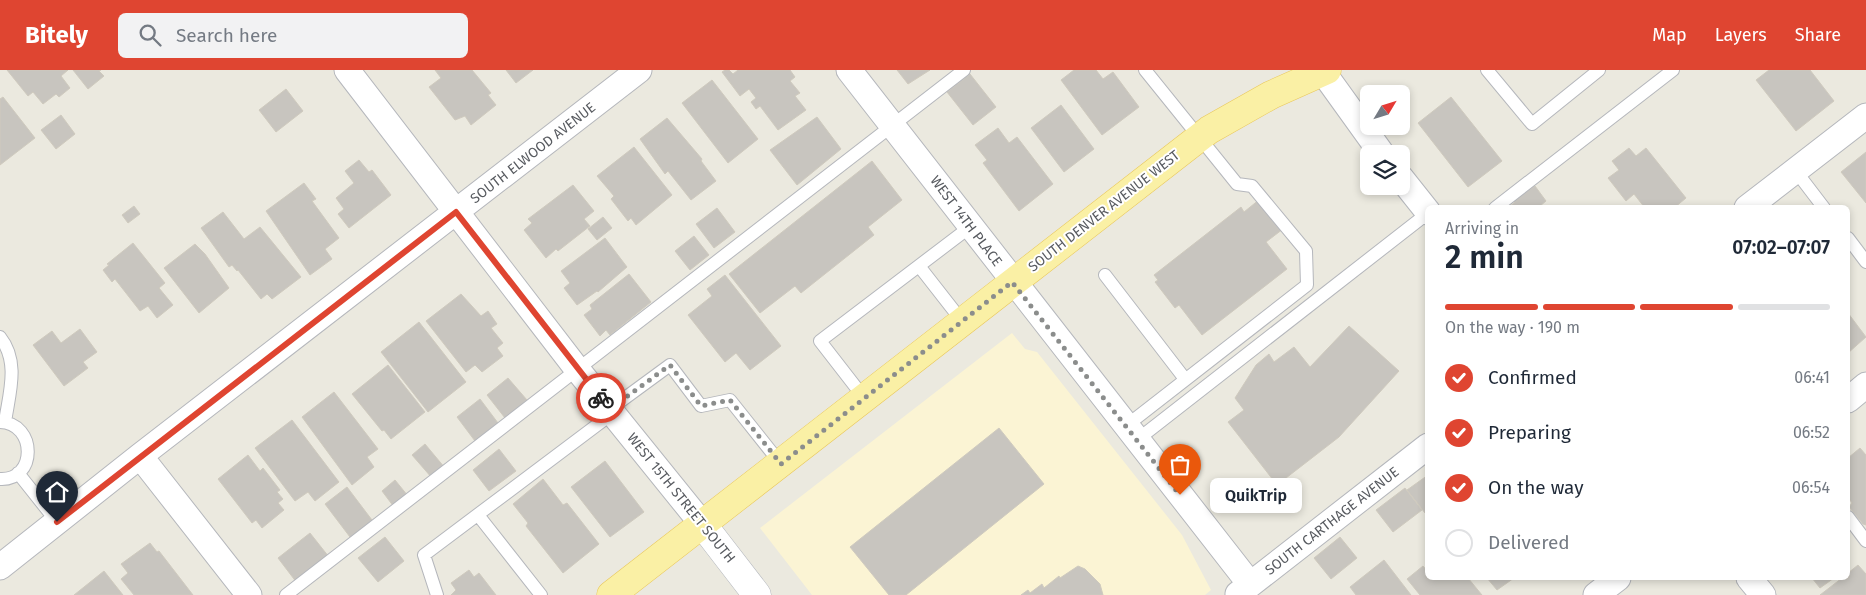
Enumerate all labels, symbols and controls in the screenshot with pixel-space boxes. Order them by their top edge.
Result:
search box [118,13,468,58]
text: Bitely [25,21,88,49]
icon: search [136,21,164,49]
text: Search here [176,24,277,47]
text: Map [1652,24,1687,46]
text: Layers [1715,24,1767,46]
text: Share [1795,24,1841,46]
north arrow [1360,85,1410,135]
map controls [1360,85,1410,195]
street label: SOUTH ELWOOD AVENUE [467,99,599,207]
button: layers [1360,145,1410,195]
street label: SOUTH DENVER AVENUE WEST [1025,146,1184,275]
street label: WEST 14TH PLACE [926,172,1006,270]
text: Arriving in [1445,219,1519,238]
text: 07:02–07:07 [1732,236,1830,259]
text: 2 min [1445,238,1524,276]
text: On the way · 190 m [1445,318,1580,337]
icon: check [1445,364,1473,392]
text: Confirmed [1488,366,1577,389]
text: 06:41 [1794,368,1830,387]
courier [576,373,626,423]
icon: bike [587,384,615,412]
icon: check [1445,419,1473,447]
text: Preparing [1488,421,1571,444]
text: 06:52 [1793,423,1830,442]
street label: WEST 15TH STREET SOUTH [623,430,739,566]
pin [1159,444,1201,495]
icon: bag [1166,451,1194,479]
street label: SOUTH CARTHAGE AVENUE [1262,463,1402,579]
pin [36,471,78,522]
icon: check [1445,474,1473,502]
text: On the way [1488,476,1584,499]
icon: home [43,478,71,506]
callout: QuikTrip [1210,478,1302,512]
text: 06:54 [1792,478,1830,497]
text: QuikTrip [1225,486,1287,505]
text: Delivered [1488,531,1570,554]

